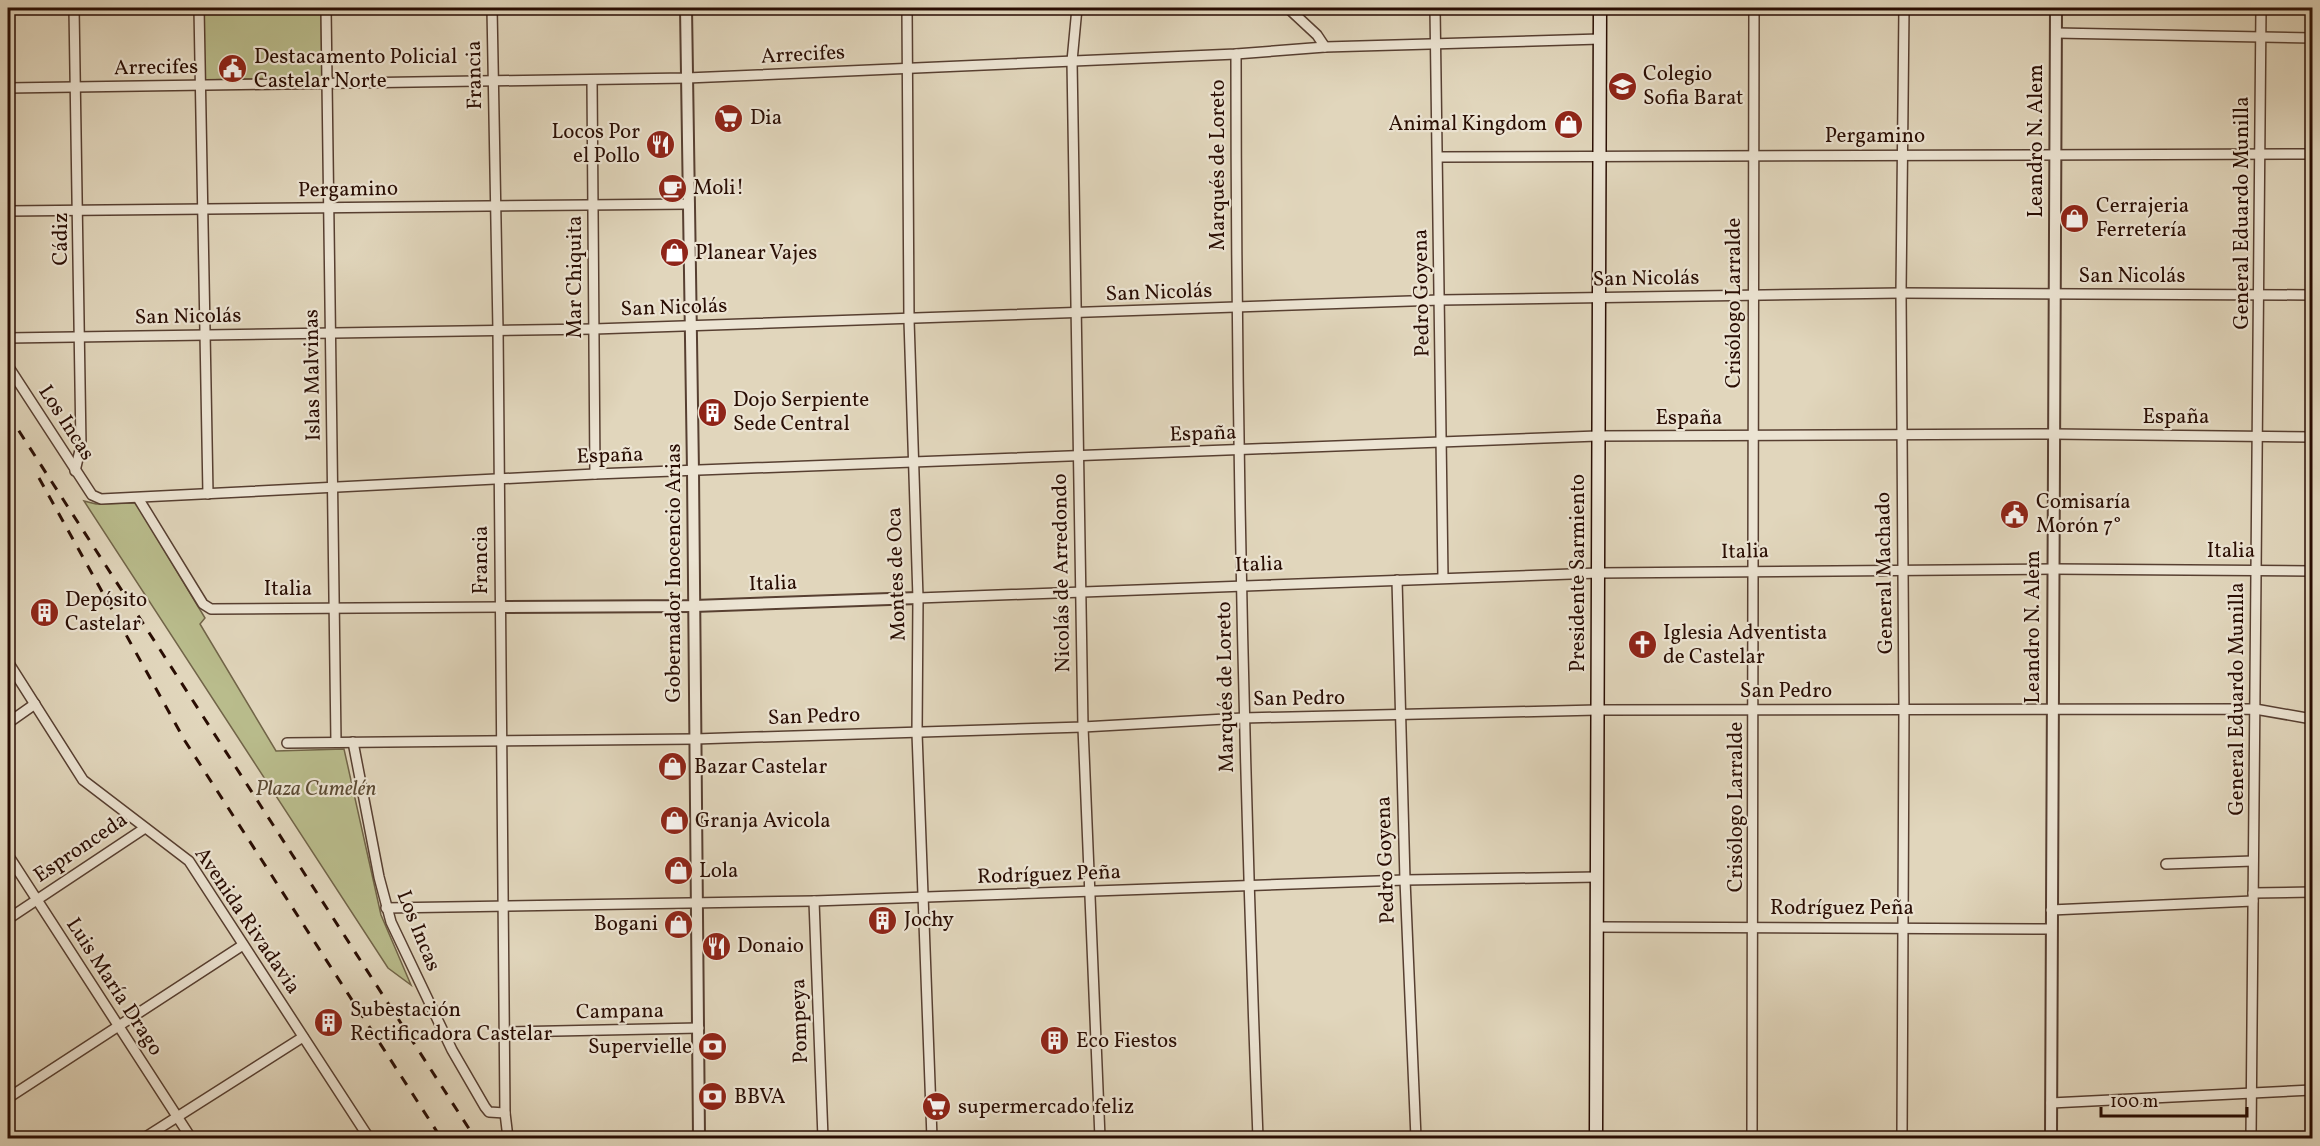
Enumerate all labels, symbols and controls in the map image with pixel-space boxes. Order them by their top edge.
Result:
street label: Arrecifes [760,38,846,72]
street label: Francia [460,40,490,110]
place label: Destacamento Policial Castelar Norte [254,43,457,96]
street label: Arrecifes [114,53,198,83]
public building icon: Destacamento Policial Castelar Norte [217,53,249,85]
place label: Colegio Sofia Barat [1643,60,1743,113]
street label: Leandro N. Alem [2022,64,2051,218]
school or university icon: Colegio Sofia Barat [1606,70,1638,102]
street label: Marqués de Loreto [1204,79,1233,251]
street label: General Eduardo Munilla [2228,96,2257,330]
supermarket icon: Dia [713,102,745,134]
place label: Dia [750,104,782,133]
shop icon: Animal Kingdom [1552,108,1584,140]
place label: Animal Kingdom [1388,110,1547,139]
place label: Locos Por el Pollo [552,118,640,171]
street label: Pergamino [1825,122,1925,151]
restaurant icon: Locos Por el Pollo [645,128,677,160]
cafe icon: Moli! [656,172,688,204]
place label: Moli! [693,174,744,203]
street label: Pergamino [298,175,398,205]
place label: Cerrajeria Ferretería [2096,192,2189,245]
shop icon: Cerrajeria Ferretería [2059,202,2091,234]
street label: Cádiz [47,213,76,265]
street label: Mar Chiquita [561,215,590,339]
street label: Crisólogo Larralde [1720,218,1749,388]
street label: Pedro Goyena [1406,229,1438,357]
shop icon: Planear Vajes [658,237,690,269]
place label: Planear Vajes [695,239,817,268]
street label: San Nicolás [2079,262,2185,291]
street label: San Nicolás [1592,264,1700,294]
street label: San Nicolás [1105,277,1213,309]
street label: San Nicolás [620,292,728,324]
street label: San Nicolás [134,302,242,332]
street label: Islas Malvinas [297,309,329,441]
street label: Los Incas [31,379,101,467]
place label: Dojo Serpiente Sede Central [733,386,869,439]
building icon: Dojo Serpiente Sede Central [696,396,728,428]
street label: España [2142,403,2210,432]
street label: España [1655,404,1723,433]
street label: España [1169,418,1237,450]
street label: España [576,440,644,472]
street label: Gobernador Inocencio Arias [660,443,689,703]
street label: Nicolás de Arredondo [1046,473,1078,673]
street label: Presidente Sarmiento [1564,474,1593,672]
place label: Comisaría Morón 7° [2036,488,2131,541]
street label: General Machado [1869,492,1901,654]
public building icon: Comisaría Morón 7° [1999,498,2031,530]
street label: Montes de Oca [880,506,914,642]
street label: Francia [467,525,496,595]
street label: Italia [1721,537,1769,567]
street label: Italia [2207,537,2255,566]
street label: Italia [1234,550,1284,580]
street label: Leandro N. Alem [2019,550,2048,704]
street label: Italia [748,569,798,599]
street label: Italia [264,575,312,604]
street label: General Eduardo Munilla [2223,582,2252,816]
place label: Depósito Castelar [65,586,147,639]
building icon: Depósito Castelar [28,596,60,628]
street label: Marqués de Loreto [1210,601,1242,773]
place label: Iglesia Adventista de Castelar [1663,619,1827,672]
church icon: Iglesia Adventista de Castelar [1626,629,1658,661]
street label: San Pedro [1740,677,1832,706]
street label: San Pedro [1253,684,1345,714]
street label: San Pedro [767,701,861,733]
street label: Crisólogo Larralde [1722,722,1751,892]
shop icon: Bazar Castelar [657,751,689,783]
place label: Bazar Castelar [694,753,828,782]
park label: Plaza Cumelén [256,775,377,804]
street label: Pedro Goyena [1369,795,1403,925]
shop icon: Granja Avicola [658,805,690,837]
street label: Espronceda [28,806,134,890]
place label: Granja Avicola [695,807,831,836]
street label: Avenida Rivadavia [187,842,307,1000]
shop icon: Lola [662,855,694,887]
place label: Lola [699,857,738,886]
street label: Rodríguez Peña [977,858,1121,892]
street label: Los Incas [389,886,447,976]
street label: Rodríguez Peña [1770,894,1914,923]
building icon: Jochy [867,904,899,936]
place label: Jochy [904,906,955,935]
shop icon: Bogani [663,908,695,940]
place label: Bogani [594,910,658,939]
street label: Luis María Drago [58,912,170,1062]
restaurant icon: Donaio [700,930,732,962]
place label: Donaio [737,932,804,961]
street label: Pompeya [784,978,816,1064]
place label: Subestación Rectificadora Castelar [350,996,552,1049]
street label: Campana [576,997,664,1027]
building icon: Subestación Rectificadora Castelar [313,1006,345,1038]
building icon: Eco Fiestos [1039,1025,1071,1057]
place label: Eco Fiestos [1076,1027,1177,1056]
bank icon: Supervielle [697,1031,729,1063]
place label: Supervielle [588,1033,692,1062]
scale bar [2101,1080,2246,1118]
bank icon: BBVA [697,1081,729,1113]
place label: BBVA [734,1083,786,1112]
text: 100 m [2110,1090,2159,1115]
supermarket icon: supermercado feliz [921,1091,953,1123]
place label: supermercado feliz [958,1093,1134,1122]

